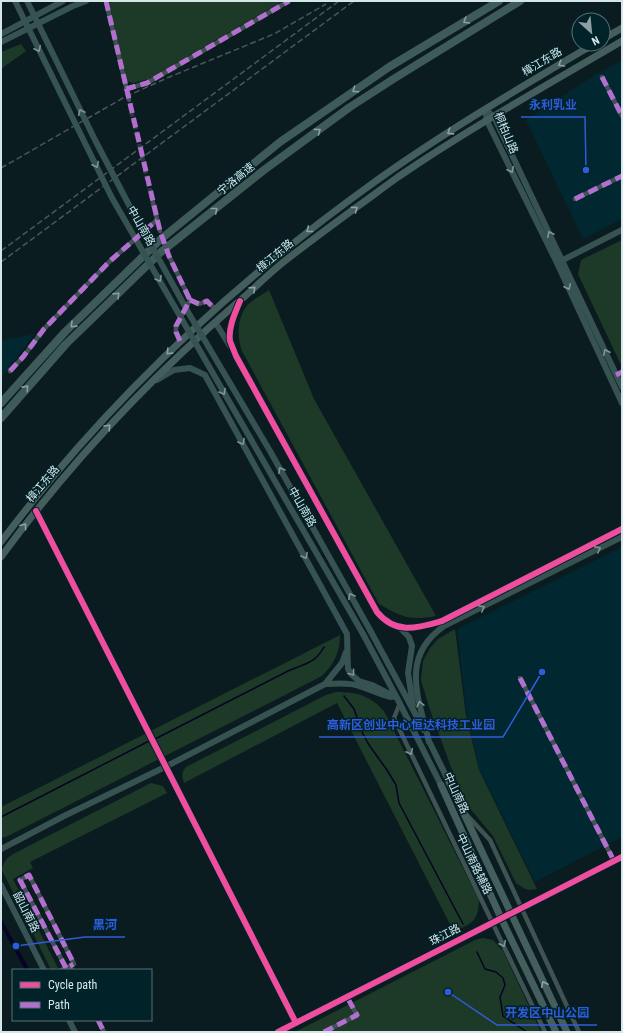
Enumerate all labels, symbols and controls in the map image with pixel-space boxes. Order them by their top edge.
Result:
north arrow [571,12,611,52]
one-way arrow [463,17,470,24]
text: N [589,33,601,48]
one-way arrow [33,44,41,52]
street label: 樟江东路 [520,45,564,79]
one-way arrow [558,59,565,66]
one-way arrow [353,85,360,92]
callout: 永利乳业 [521,93,585,117]
text: 永利乳业 [529,98,577,112]
one-way arrow [78,109,86,116]
street label: 桐柏山路 [491,110,521,156]
one-way arrow [447,127,454,134]
one-way arrow [314,128,321,136]
street label: 宁洛高速 [215,160,257,198]
one-way arrow [91,161,99,169]
one-way arrow [506,166,514,173]
street label: 中山南路 [124,204,158,248]
one-way arrow [351,206,358,214]
one-way arrow [210,207,217,214]
one-way arrow [307,226,314,233]
one-way arrow [547,231,555,239]
street label: 樟江东路 [254,237,296,275]
one-way arrow [154,275,161,282]
one-way arrow [563,283,571,290]
one-way arrow [248,286,256,294]
one-way arrow [112,292,120,300]
one-way arrow [70,320,78,327]
one-way arrow [166,347,174,355]
one-way arrow [602,349,610,356]
one-way arrow [22,386,29,393]
one-way arrow [219,388,226,395]
one-way arrow [104,424,111,432]
one-way arrow [237,438,245,445]
street label: 樟江东路 [24,463,62,505]
one-way arrow [278,467,285,474]
street label: 中山南路 [285,485,319,529]
one-way arrow [19,523,27,530]
one-way arrow [594,547,601,554]
one-way arrow [300,552,308,559]
one-way arrow [349,592,356,600]
one-way arrow [477,605,485,613]
one-way arrow [348,669,355,676]
one-way arrow [416,700,425,707]
callout: 高新区创业中心恒达科技工业园 [319,713,503,737]
text: 高新区创业中心恒达科技工业园 [327,718,495,732]
one-way arrow [405,747,413,755]
street label: 中山南路 [441,770,471,816]
street label: 中山南路辅路 [454,831,494,897]
street label: 韶山南路 [10,889,42,935]
callout: 黑河 [85,913,125,937]
text: 黑河 [93,918,117,932]
street label: 珠江路 [427,922,463,948]
one-way arrow [498,940,506,948]
legend [12,969,152,1021]
text: Cycle path [48,978,98,992]
one-way arrow [541,981,549,988]
text: Path [48,998,70,1012]
callout: 开发区中山公园 [497,1001,597,1025]
text: 开发区中山公园 [505,1006,589,1020]

